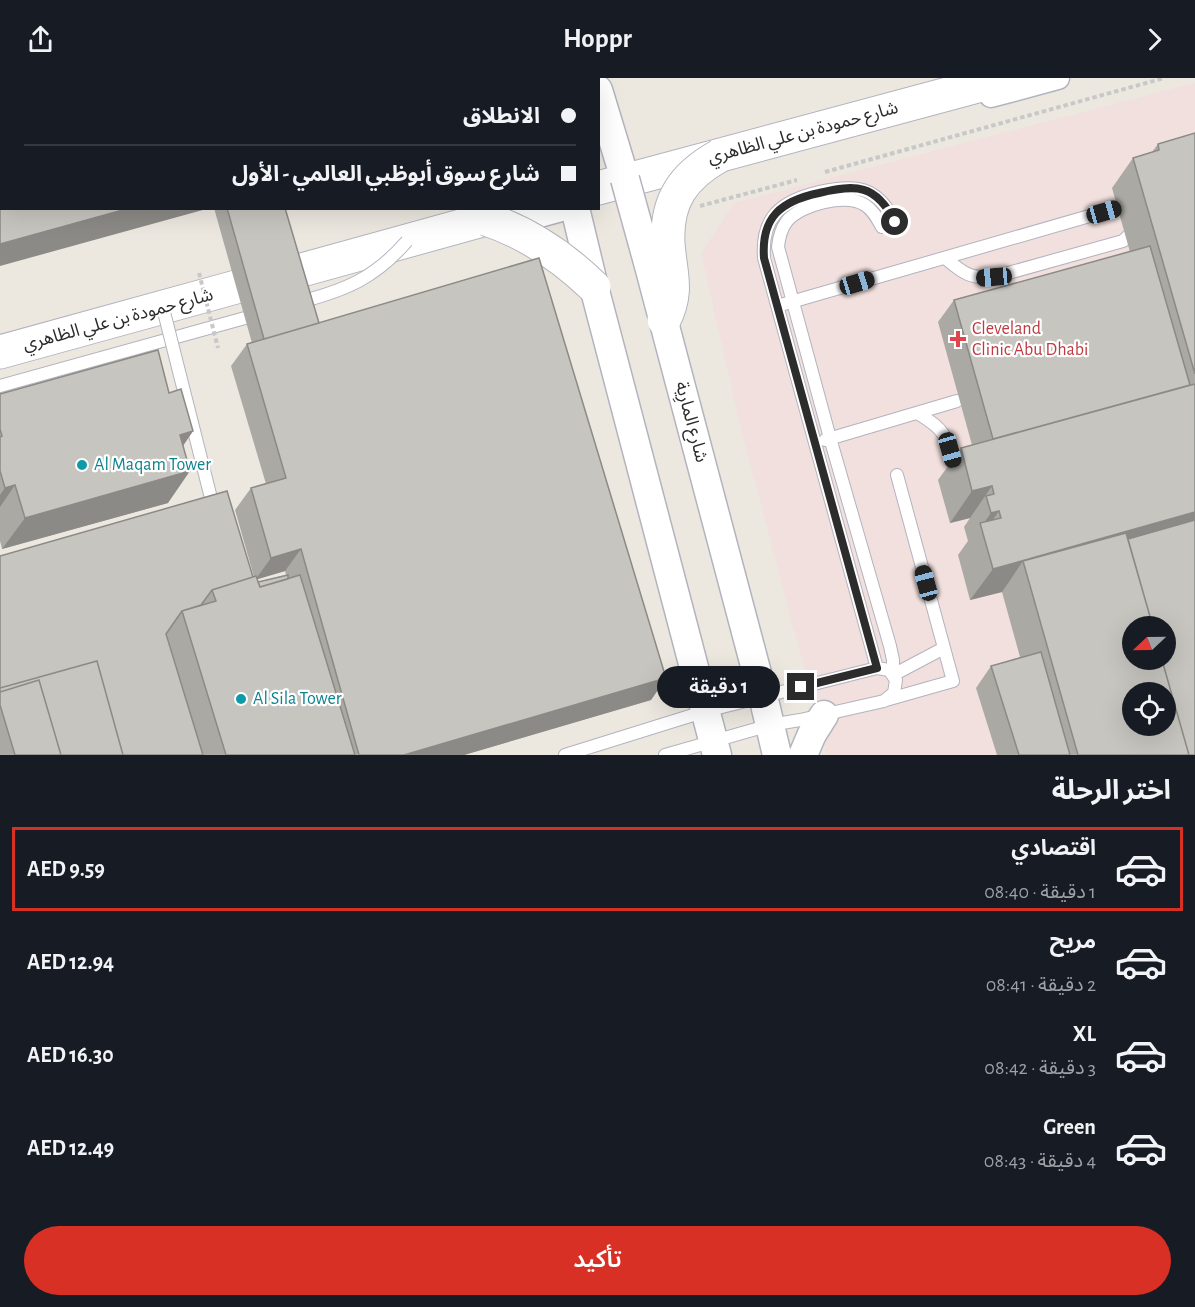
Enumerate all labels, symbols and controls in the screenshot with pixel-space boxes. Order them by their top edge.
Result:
icon: share [24,23,57,56]
icon: forward [1138,23,1171,56]
text: Hoppr [563,25,632,52]
street label: شارع حمودة بن علي الظاهري [706,99,901,171]
text: الانطلاق [463,105,540,127]
text: شارع سوق أبوظبي العالمي - الأول [232,163,540,185]
car [1084,198,1124,226]
route start [881,208,908,235]
car [975,266,1013,288]
car [837,269,877,297]
street label: شارع حمودة بن علي الظاهري [21,286,216,358]
place label: Cleveland Clinic Abu Dhabi [972,320,1088,359]
marker: Cleveland Clinic Abu Dhabi [949,330,967,348]
street label: شارع المارِية [668,380,710,465]
car [936,430,964,470]
place label: Al Maqam Tower [94,456,211,474]
marker: Al Maqam Tower [75,458,89,472]
car [913,563,939,603]
north arrow [1122,616,1176,670]
map controls [1122,616,1176,736]
callout: 1 دقيقة [657,666,780,708]
route end [787,673,814,700]
text: 1 دقيقة [689,677,748,697]
button: locate [1122,682,1176,736]
place label: Al Sila Tower [253,690,342,708]
marker: Al Sila Tower [234,692,248,706]
text: اختر الرحلة [1052,777,1171,804]
text: اقتصادي [1011,837,1096,859]
icon: car [1114,842,1168,896]
text: AED 9.59 [27,858,105,880]
text: 1 دقيقة · 08:40 [984,882,1096,902]
text: مريح [1050,930,1096,952]
icon: car [1114,935,1168,989]
text: AED 12.94 [27,951,114,973]
text: 2 دقيقة · 08:41 [986,975,1096,995]
text: XL [1073,1023,1096,1045]
icon: car [1114,1028,1168,1082]
text: AED 16.30 [27,1044,114,1066]
text: 3 دقيقة · 08:42 [984,1058,1096,1078]
text: Green [1043,1116,1096,1138]
icon: car [1114,1121,1168,1175]
text: AED 12.49 [27,1137,114,1159]
text: 4 دقيقة · 08:43 [984,1151,1096,1171]
button: تأكيد [24,1226,1171,1295]

